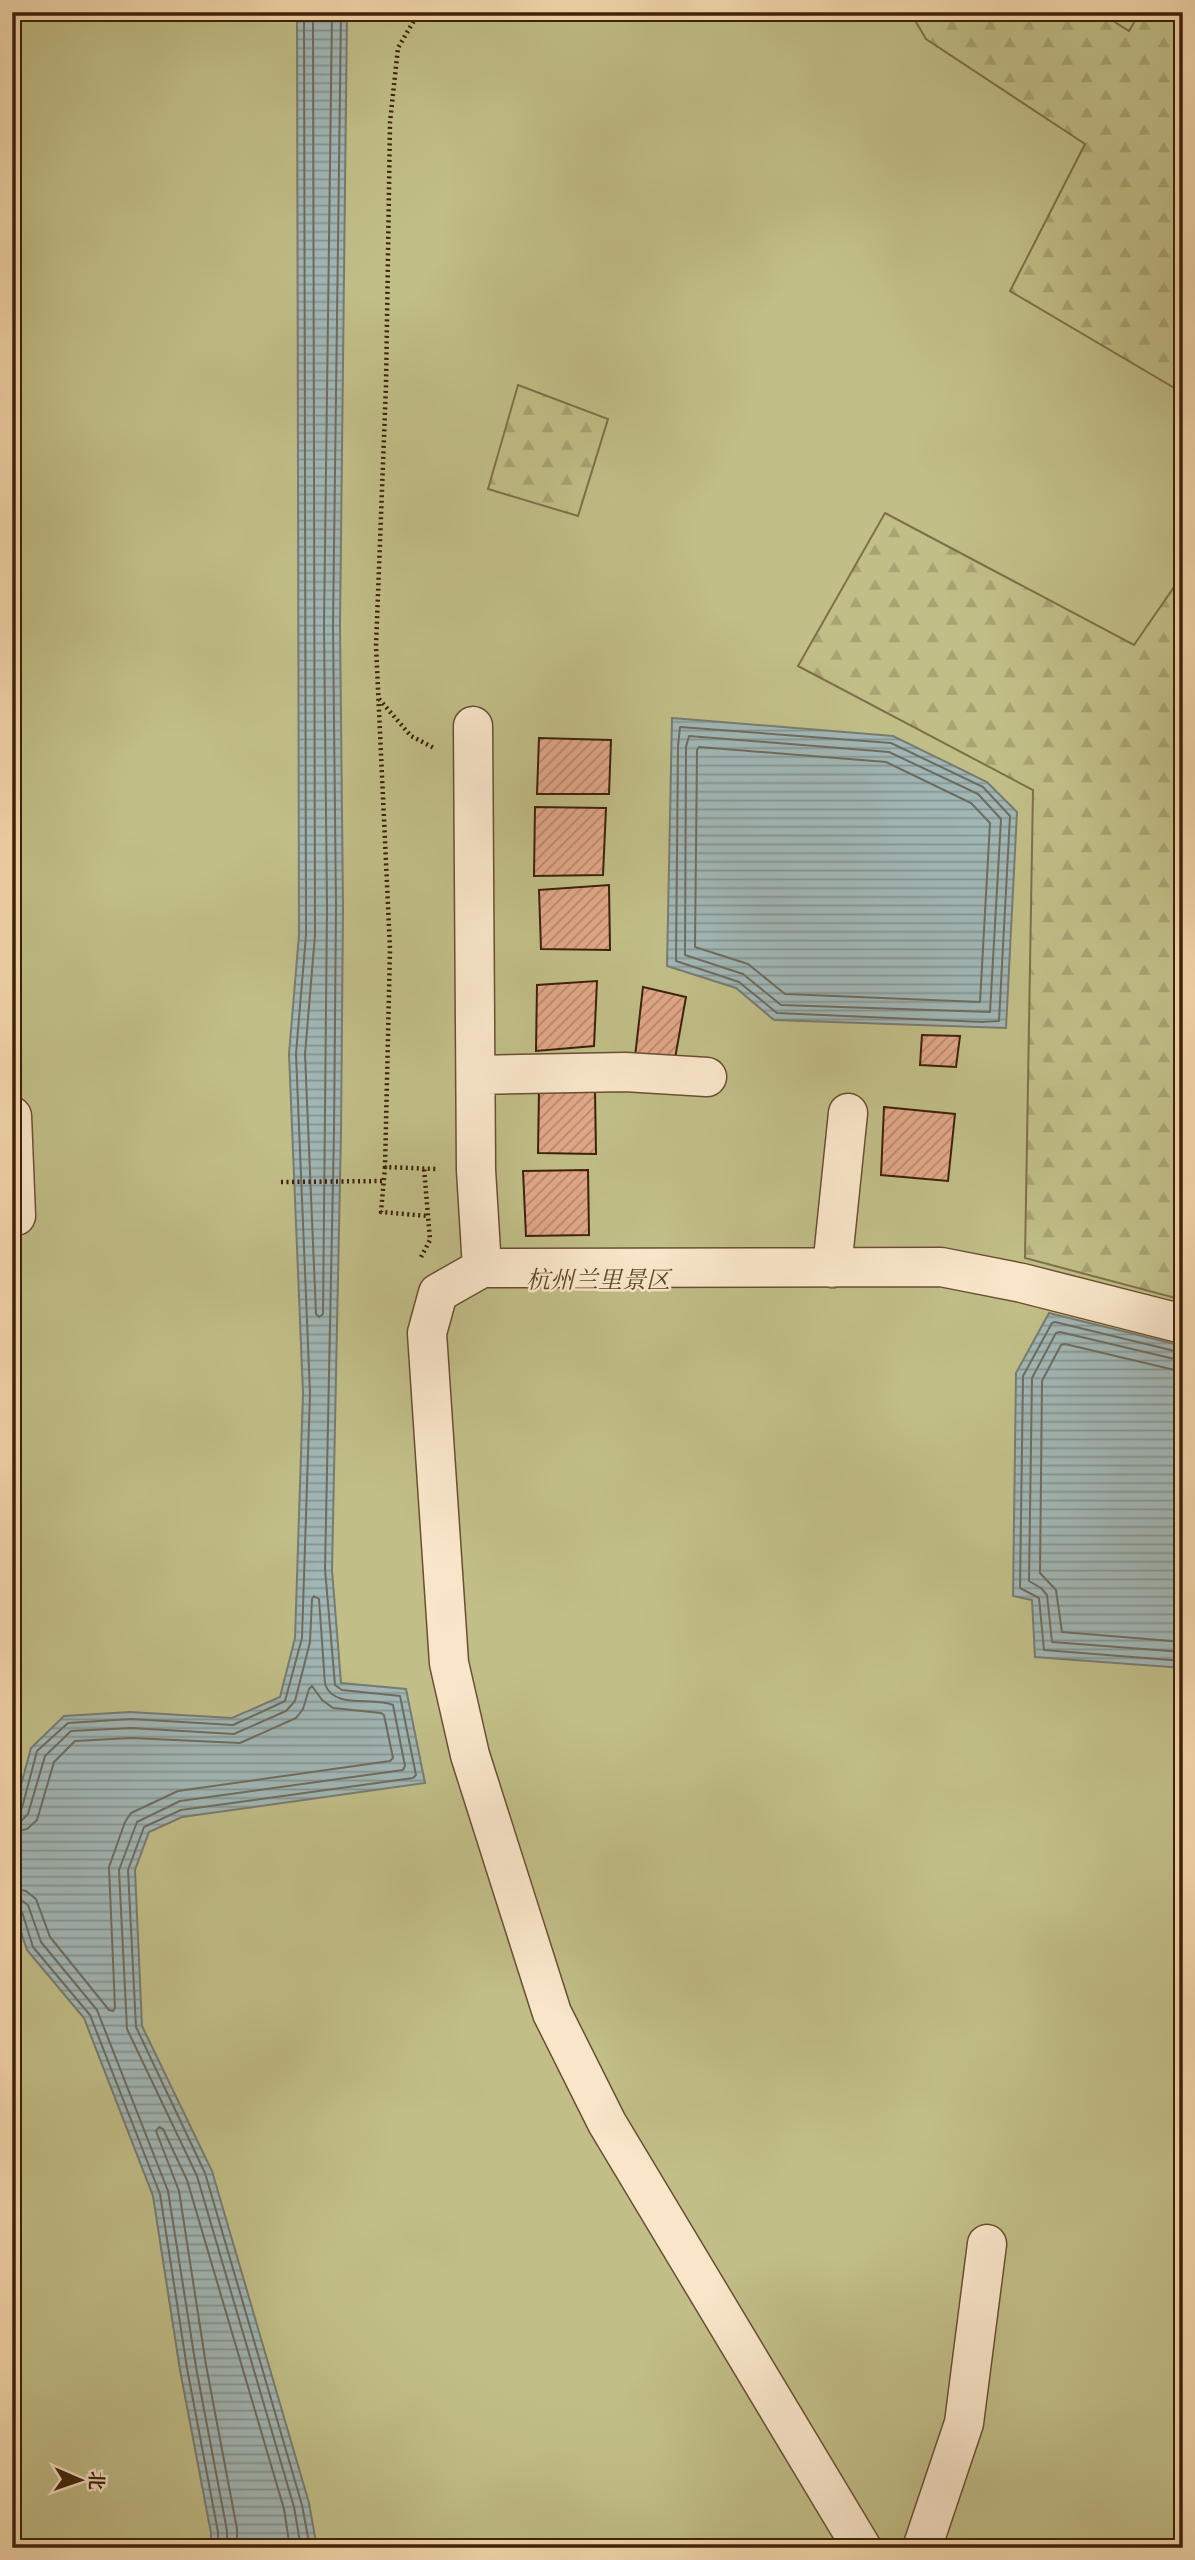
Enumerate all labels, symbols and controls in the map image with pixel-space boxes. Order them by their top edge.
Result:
park label: 杭州兰里景区 [526,1267,673,1294]
north arrow [46,2444,116,2514]
text: 北 [85,2471,106,2490]

